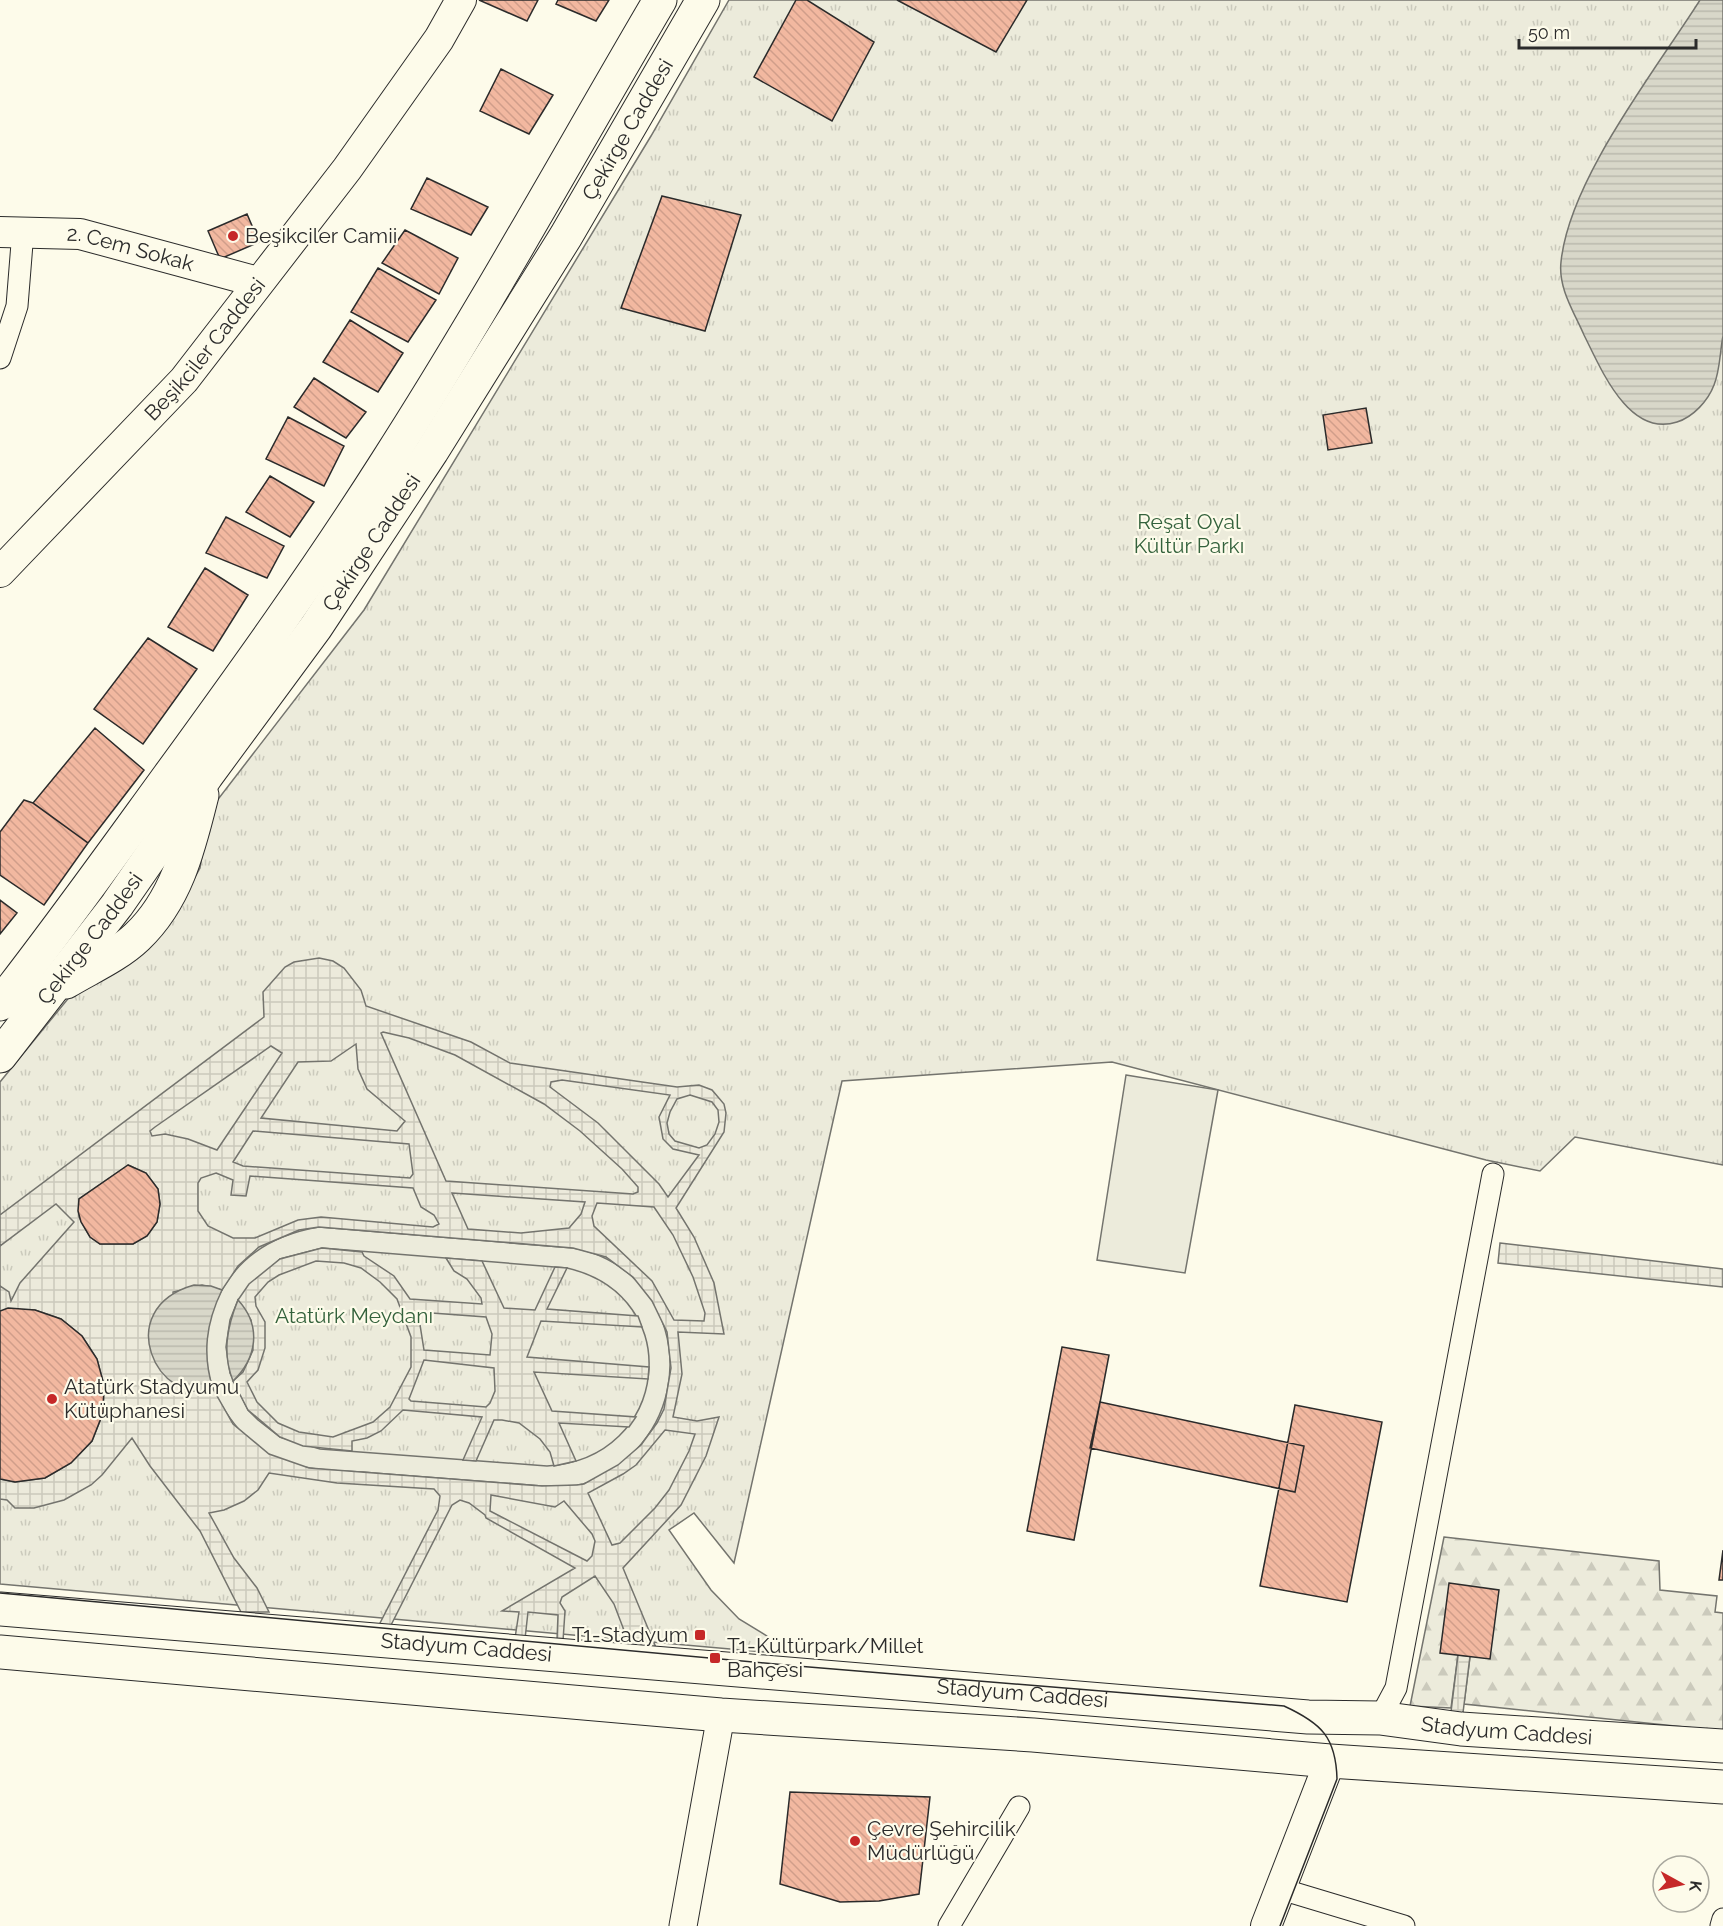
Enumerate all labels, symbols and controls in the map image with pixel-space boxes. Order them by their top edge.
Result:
scale bar [1519,12,1696,50]
text: 50 m [1528,22,1570,43]
street label: Çekirge Caddesi [576,54,678,205]
street label: 2. Cem Sokak [66,221,197,276]
place label: Beşikciler Camii [245,223,397,248]
marker: Beşikciler Camii [226,229,240,243]
street label: Beşikciler Caddesi [139,273,270,425]
street label: Çekirge Caddesi [317,469,425,616]
park label: Reşat Oyal Kültür Parkı [1134,509,1244,558]
street label: Çekirge Caddesi [32,868,148,1009]
park label: Atatürk Meydanı [275,1303,433,1328]
place label: Atatürk Stadyumu Kütüphanesi [64,1374,239,1423]
marker: Atatürk Stadyumu Kütüphanesi [45,1392,59,1406]
place label: T1-Stadyum [572,1622,688,1647]
street label: Stadyum Caddesi [380,1627,553,1667]
marker: T1-Stadyum [693,1628,707,1642]
place label: T1-Kültürpark/Millet Bahçesi [727,1633,923,1682]
marker: T1-Kültürpark/Millet Bahçesi [708,1651,722,1665]
street label: Stadyum Caddesi [936,1673,1109,1712]
street label: Stadyum Caddesi [1420,1711,1593,1749]
place label: Çevre Şehircilik Müdürlüğü [867,1816,1016,1865]
marker: Çevre Şehircilik Müdürlüğü [848,1834,862,1848]
north arrow [1651,1854,1711,1914]
text: K [1685,1879,1706,1893]

